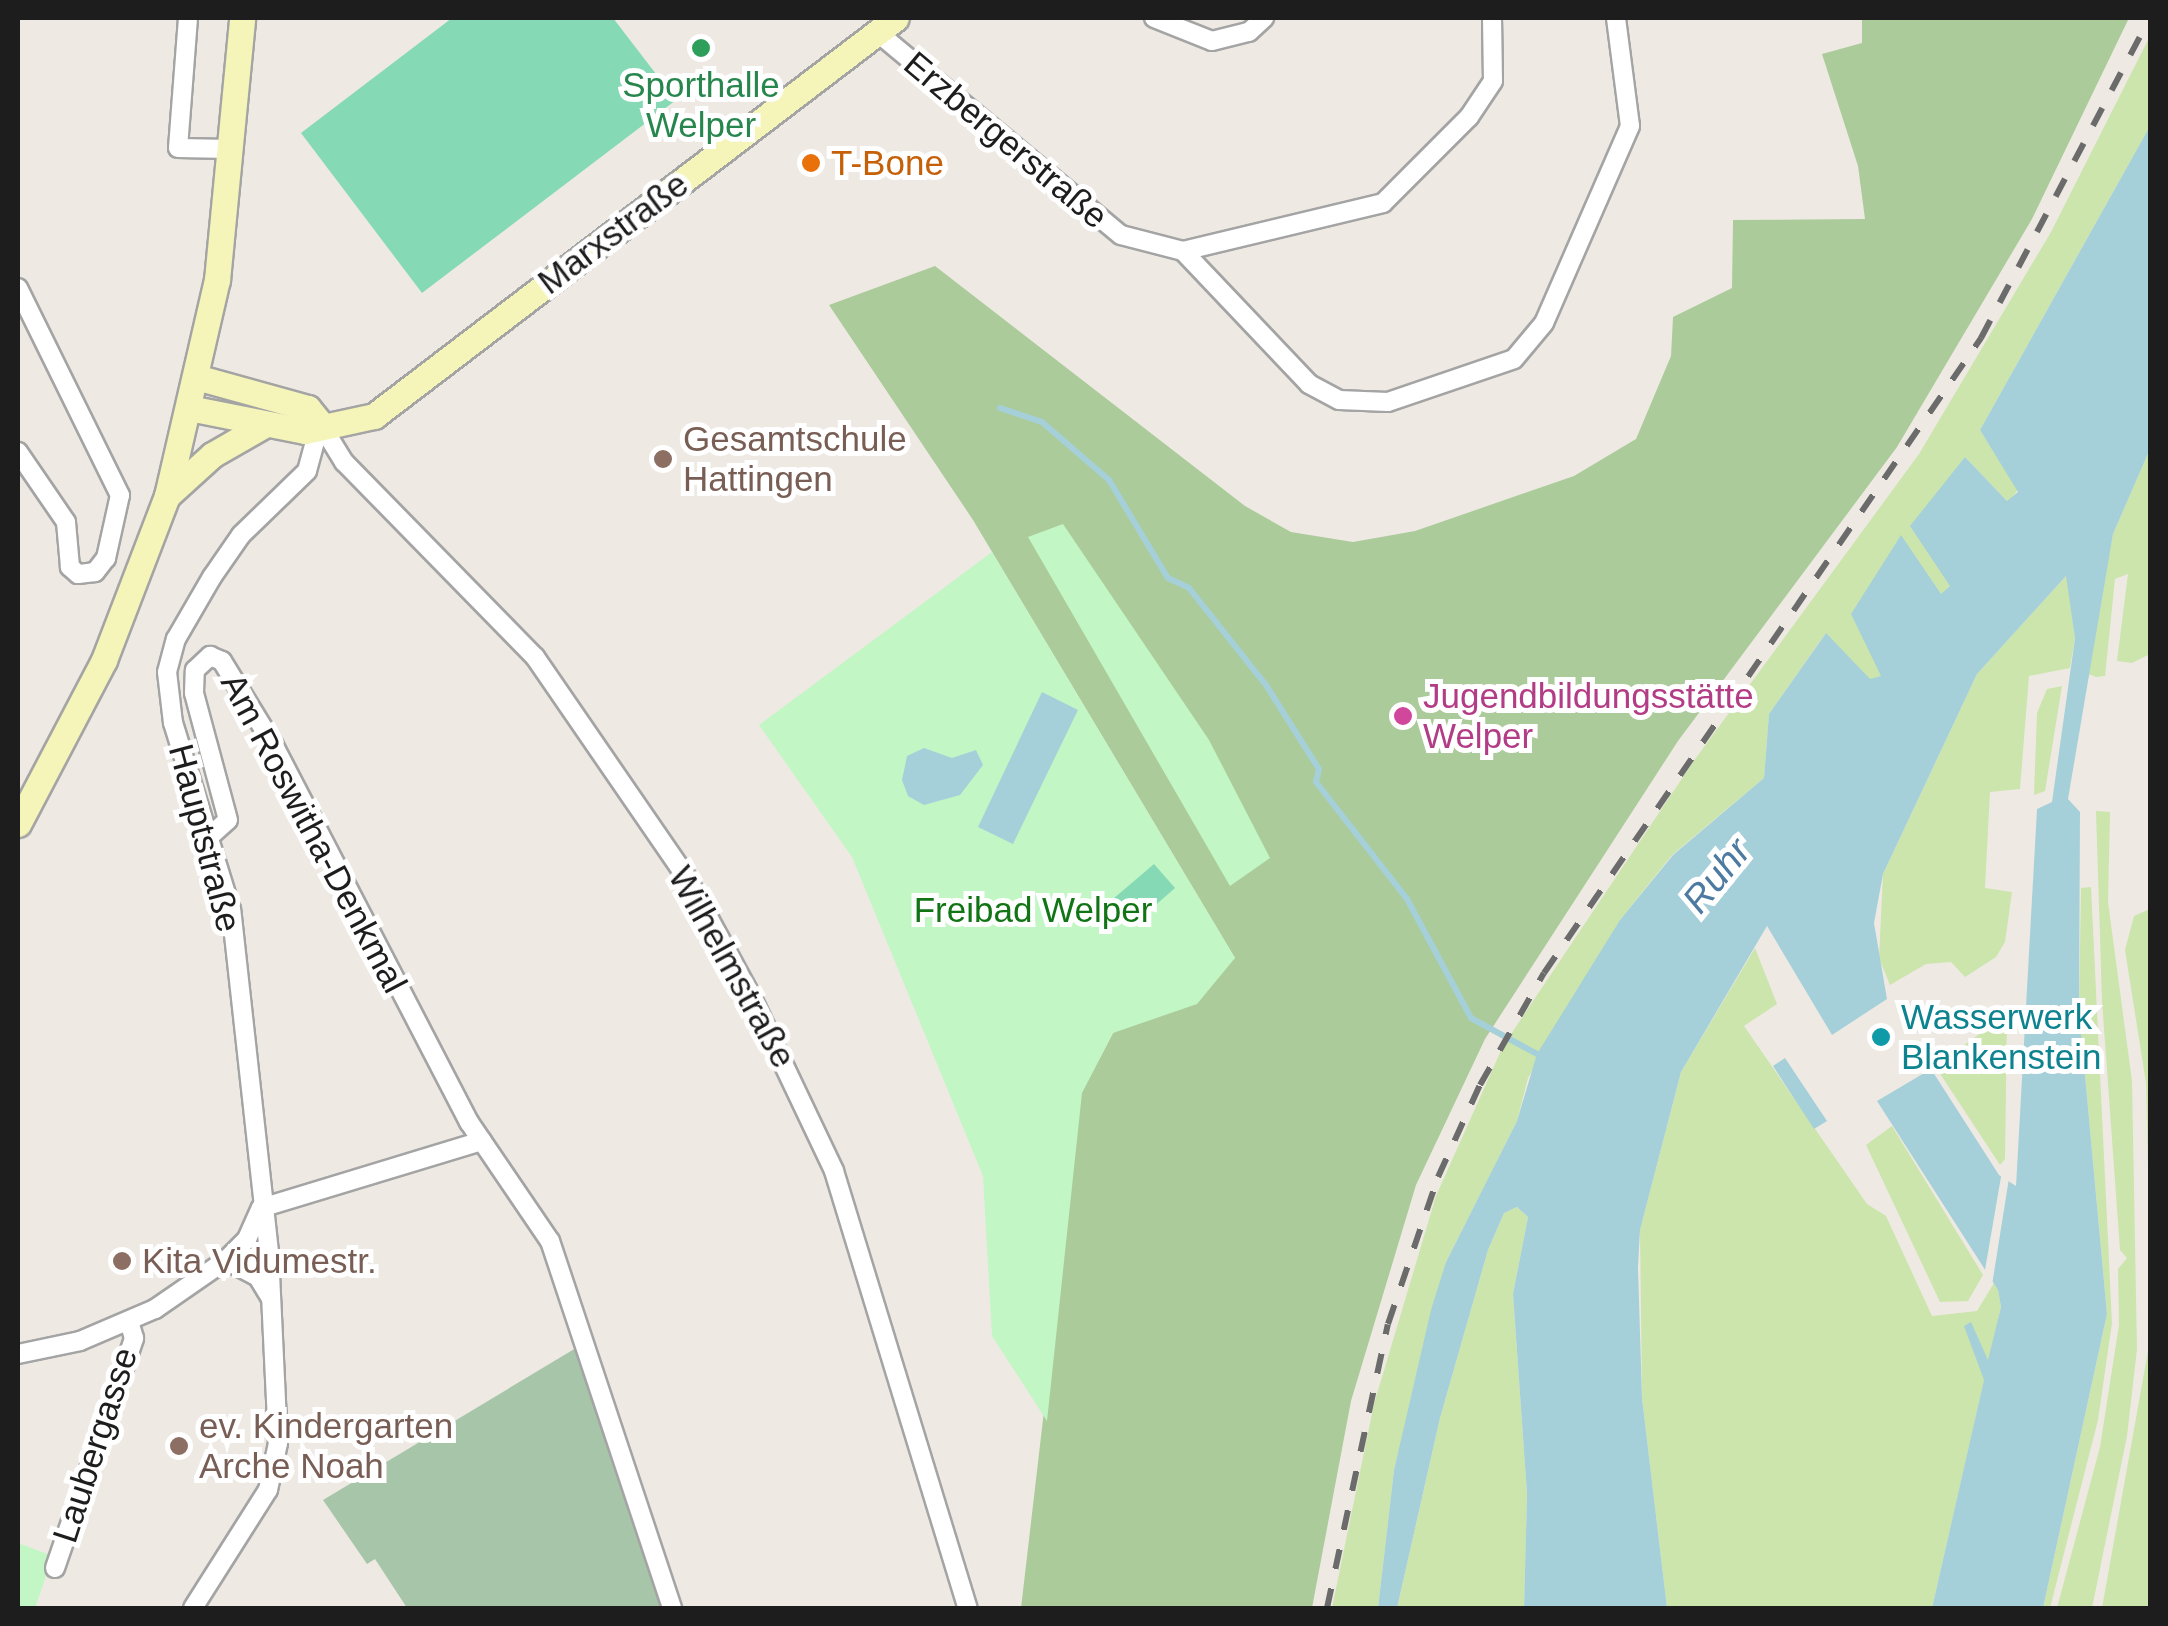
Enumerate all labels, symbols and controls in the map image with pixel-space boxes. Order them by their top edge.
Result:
marker: Sporthalle Welper [690,37,712,59]
street label: Erzbergerstraße [896,43,1116,237]
place label: Sporthalle Welper [622,64,780,146]
place label: T-Bone [831,142,944,184]
marker: T-Bone [800,152,822,174]
street label: Marxstraße [530,163,696,303]
place label: Gesamtschule Hattingen [683,418,907,500]
marker: Gesamtschule Hattingen [652,448,674,470]
street label: Am Roswitha-Denkmal [212,666,416,1000]
place label: Jugendbildungsstätte Welper [1423,675,1754,757]
marker: Jugendbildungsstätte Welper [1392,705,1414,727]
street label: Hauptstraße [160,740,250,936]
water label: Ruhr [1673,830,1761,922]
street label: Wilhelmstraße [659,859,805,1075]
park label: Freibad Welper [914,889,1152,931]
place label: Wasserwerk Blankenstein [1901,996,2101,1078]
marker: Wasserwerk Blankenstein [1870,1026,1892,1048]
place label: Kita Vidumestr. [142,1240,377,1282]
marker: Kita Vidumestr. [111,1250,133,1272]
street label: Laubergasse [44,1342,146,1548]
place label: ev. Kindergarten Arche Noah [199,1405,453,1487]
marker: ev. Kindergarten Arche Noah [168,1435,190,1457]

